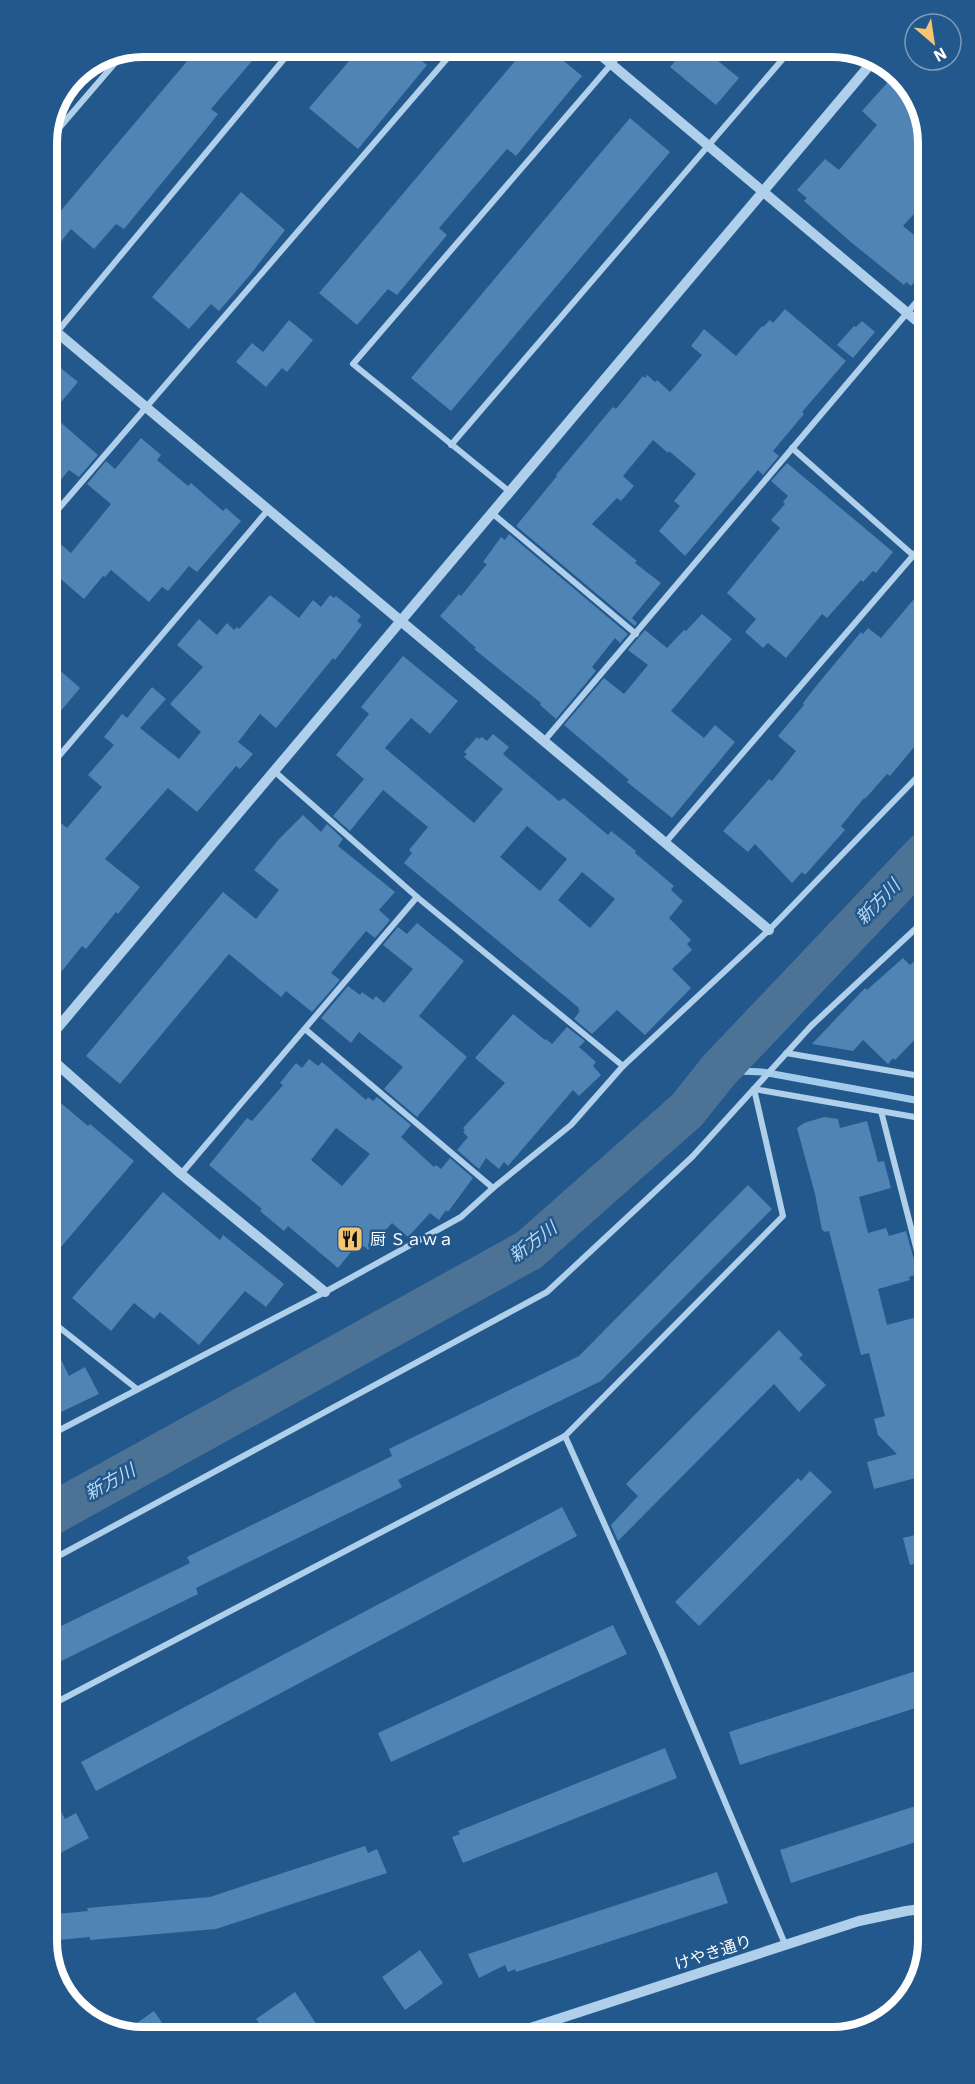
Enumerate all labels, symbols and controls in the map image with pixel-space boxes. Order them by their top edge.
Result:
north arrow [903,12,963,72]
text: N [930,44,950,67]
water label: 新方川 [851,873,906,929]
water label: 新方川 [504,1215,563,1267]
restaurant icon: 厨 Ｓａｗａ [335,1224,365,1254]
place label: 厨 Ｓａｗａ [370,1229,454,1249]
water label: 新方川 [81,1457,141,1505]
street label: けやき通り [672,1930,754,1974]

